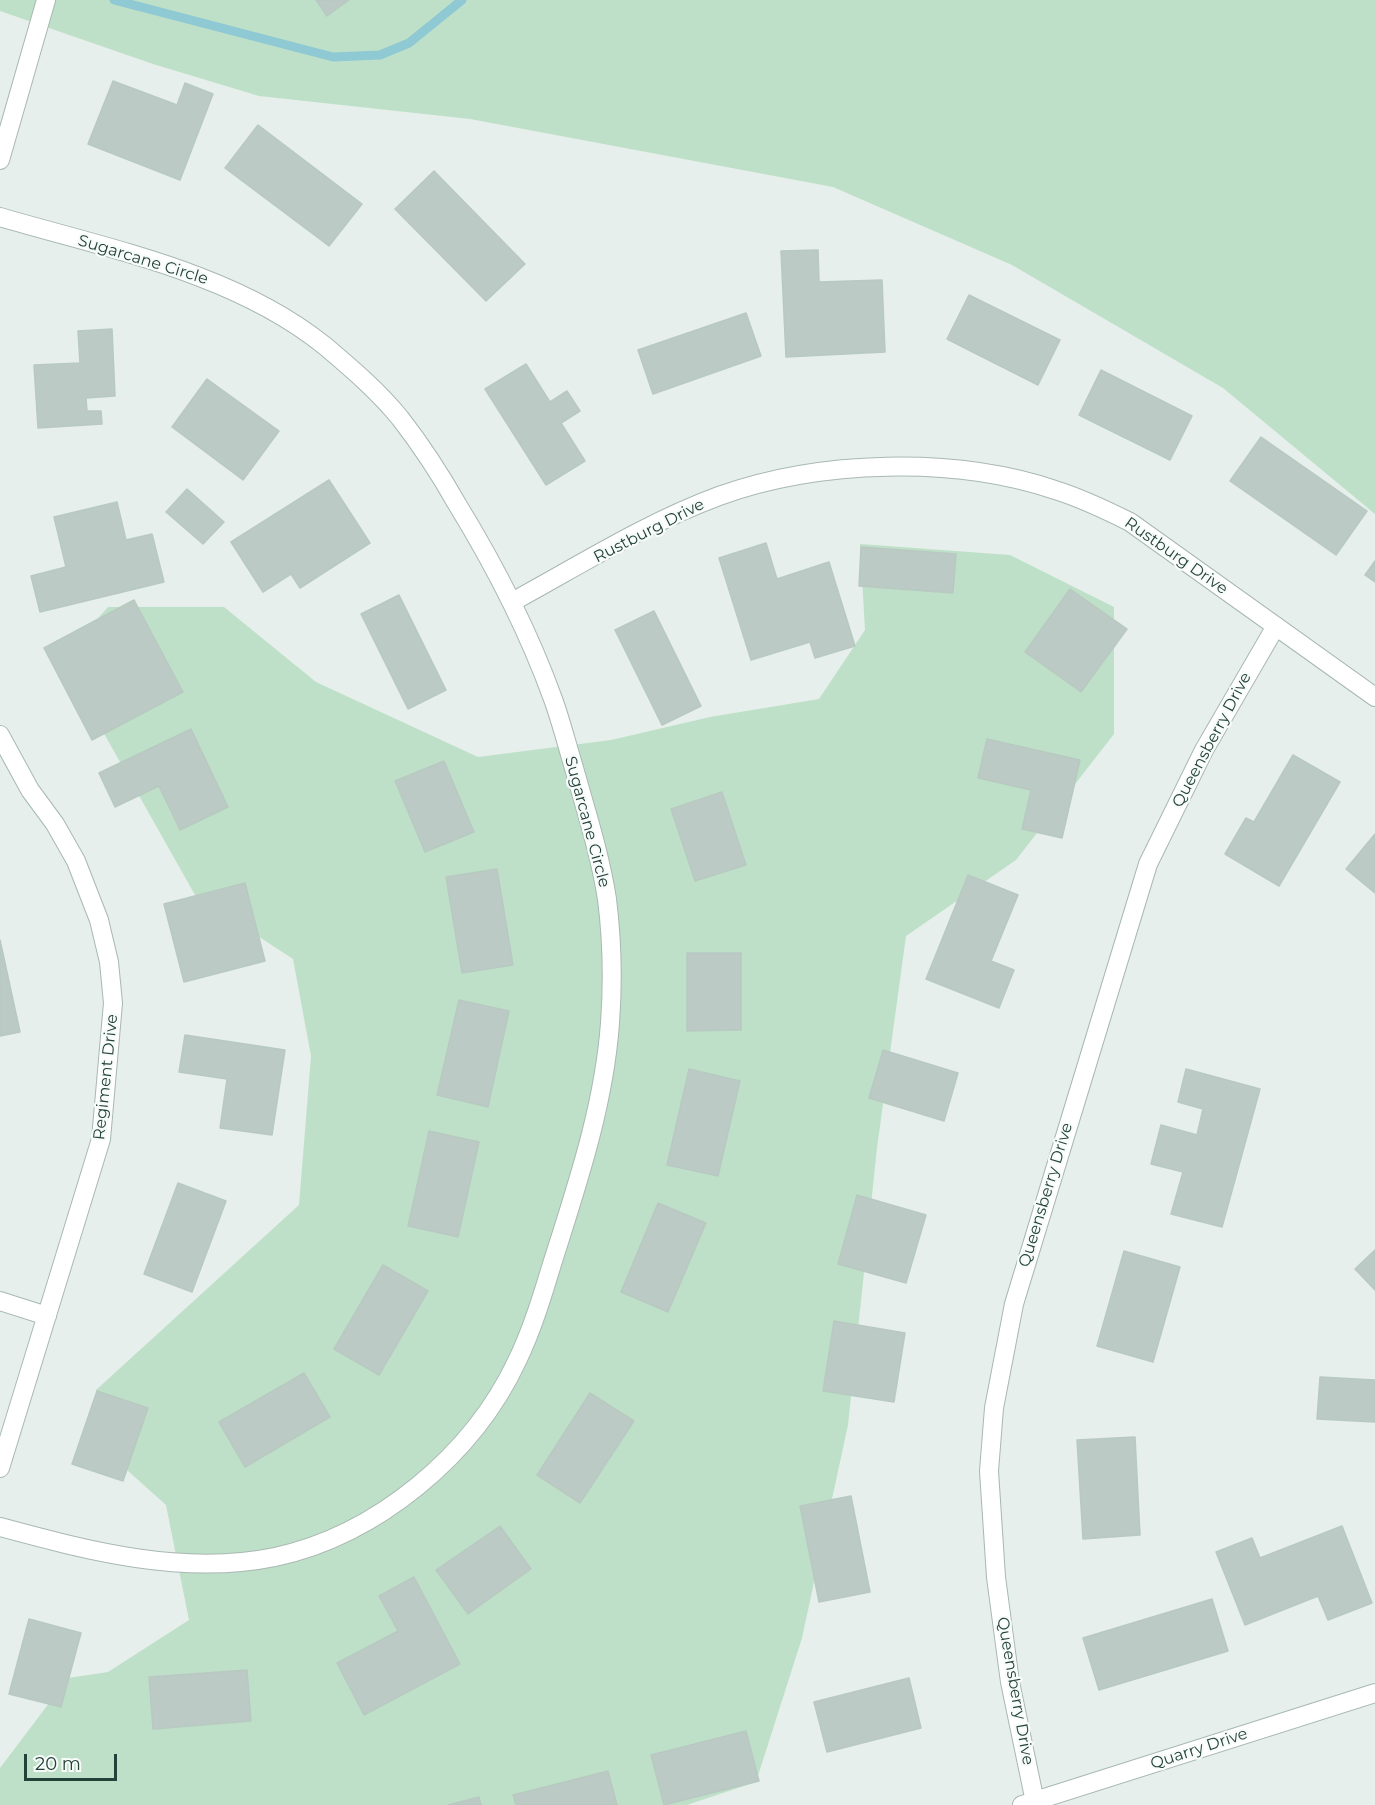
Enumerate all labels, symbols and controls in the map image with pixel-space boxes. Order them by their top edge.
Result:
street label: Sugarcane Circle [76,231,210,289]
street label: Rustburg Drive [591,495,707,567]
street label: Rustburg Drive [1121,513,1231,599]
street label: Queensberry Drive [1168,669,1256,811]
street label: Sugarcane Circle [560,754,614,890]
street label: Regiment Drive [90,1013,122,1141]
street label: Queensberry Drive [1015,1120,1077,1270]
street label: Queensberry Drive [993,1615,1037,1767]
street label: Quarry Drive [1148,1724,1250,1774]
scale bar [27,1742,120,1780]
text: 20 m [35,1753,81,1775]

